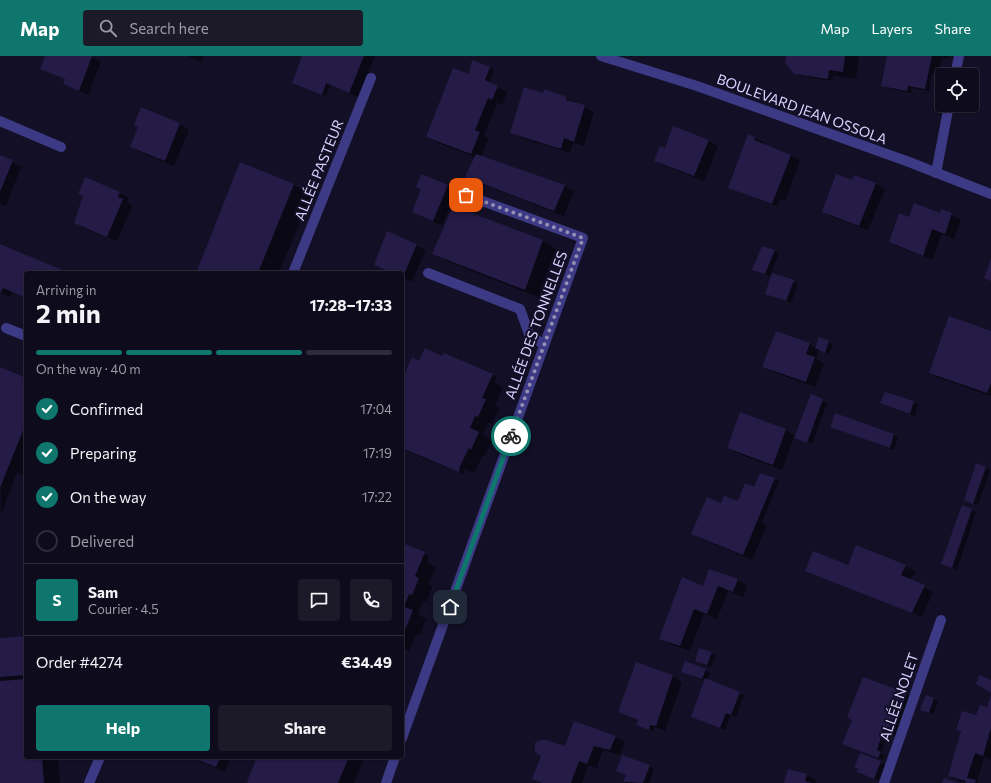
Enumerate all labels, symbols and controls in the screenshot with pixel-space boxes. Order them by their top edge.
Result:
search box [83,10,363,46]
text: Map [20,17,59,40]
icon: search [97,17,119,39]
text: Search here [129,19,209,37]
text: Map [821,20,849,37]
text: Layers [871,20,913,37]
text: Share [935,20,971,37]
map controls [935,68,979,112]
button: locate [935,68,979,112]
street label: BOULEVARD JEAN OSSOLA [715,70,890,147]
street label: ALLÉE PASTEUR [290,117,347,223]
pin [449,178,483,212]
icon: bag [455,184,477,206]
street label: ALLÉE DES TONNELLES [501,248,570,401]
text: Arriving in [36,282,96,298]
text: 17:28–17:33 [310,296,392,314]
text: 2 min [36,297,101,328]
text: On the way · 40 m [36,361,141,377]
icon: check [36,398,58,420]
text: Confirmed [70,400,143,418]
text: 17:04 [360,401,392,417]
courier [491,416,531,456]
icon: bike [500,425,522,447]
icon: check [36,442,58,464]
text: Preparing [70,444,136,462]
text: 17:19 [363,445,392,461]
icon: check [36,486,58,508]
text: On the way [70,488,147,506]
text: 17:22 [362,489,392,505]
text: Delivered [70,532,134,550]
button: chat [298,579,340,621]
button: phone [350,579,392,621]
text: Sam [88,583,118,601]
pin [433,590,467,624]
text: S [52,591,62,609]
icon: home [439,596,461,618]
text: Courier · 4.5 [88,601,159,617]
street label: ALLÉE NOLET [875,650,922,743]
text: Order #4274 [36,653,123,671]
text: €34.49 [341,653,392,671]
button: Help [36,705,210,751]
button: Share [218,705,392,751]

